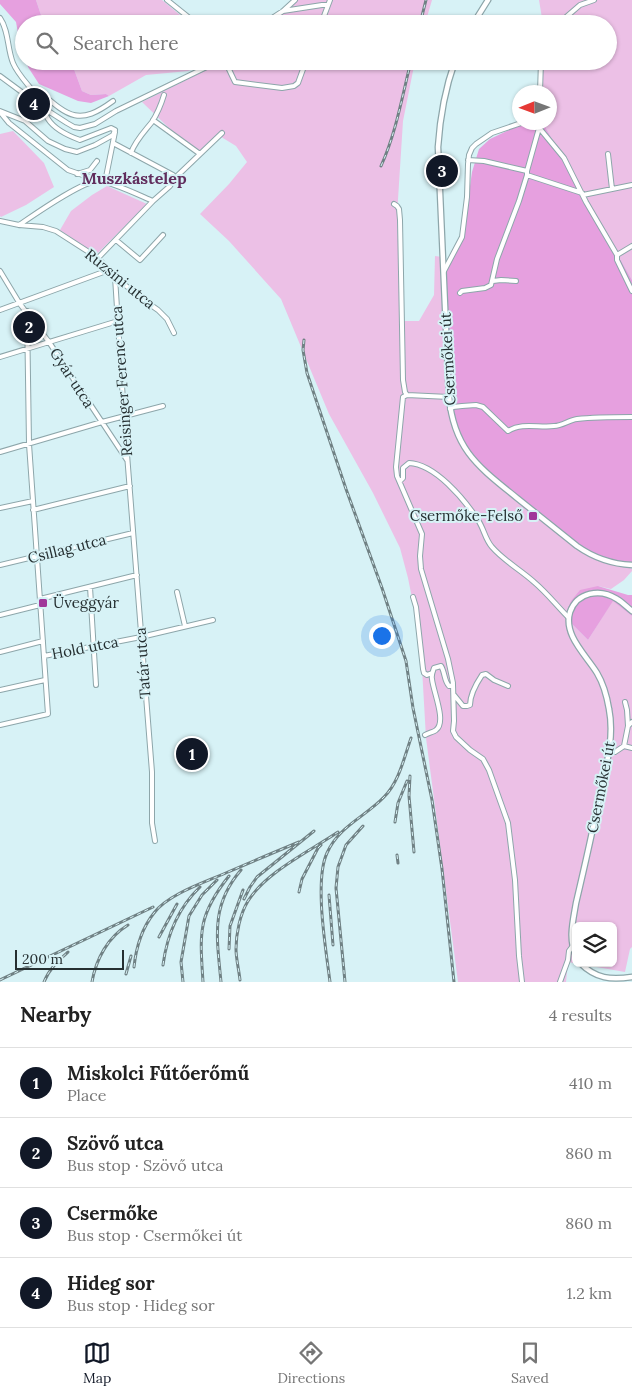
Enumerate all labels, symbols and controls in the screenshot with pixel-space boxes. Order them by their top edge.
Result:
search box [15,15,617,70]
icon: search [33,29,61,57]
text: Search here [73,31,179,55]
pin: 4 [18,85,50,123]
north arrow [512,85,557,130]
pin: 3 [426,152,458,190]
district label: Muszkástelep [81,168,187,188]
street label: Ruzsini utca [81,245,159,313]
street label: Reisinger Ferenc utca [107,305,136,457]
pin: 2 [13,308,45,346]
street label: Csermőkei út [436,312,459,406]
street label: Gyár utca [46,344,99,412]
place label: Csermőke-Felső [410,506,523,525]
marker: Csermőke-Felső [527,510,539,522]
street label: Csillag utca [26,530,108,567]
place label: Üveggyár [53,593,119,612]
marker: Üveggyár [37,597,49,609]
your location [369,623,395,649]
street label: Tatár utca [131,627,154,699]
street label: Hold utca [50,632,120,663]
pin: 1 [176,735,208,773]
street label: Csermőkei út [582,739,619,834]
map controls [572,922,617,967]
button: layers [572,922,617,967]
scale bar [15,947,124,970]
text: 200 m [22,950,63,968]
text: Nearby [20,1001,91,1028]
text: 4 results [549,1005,612,1025]
text: Miskolci Fűtőerőmű [67,1061,249,1085]
text: 1 [33,1073,39,1093]
text: 410 m [569,1073,612,1093]
text: Place [67,1085,106,1105]
text: Szövő utca [67,1131,164,1155]
text: 2 [32,1143,40,1163]
text: 860 m [565,1143,612,1163]
text: Bus stop · Szövő utca [67,1155,223,1175]
text: Csermőke [67,1201,158,1225]
text: 3 [32,1213,40,1233]
text: 860 m [565,1213,612,1233]
text: Bus stop · Csermőkei út [67,1225,242,1245]
text: Hideg sor [67,1271,155,1295]
text: 4 [32,1283,40,1303]
text: 1.2 km [567,1283,612,1303]
text: Bus stop · Hideg sor [67,1295,215,1315]
tab: Map [83,1339,111,1387]
tab: Directions [277,1339,345,1387]
tab: Saved [511,1339,549,1387]

